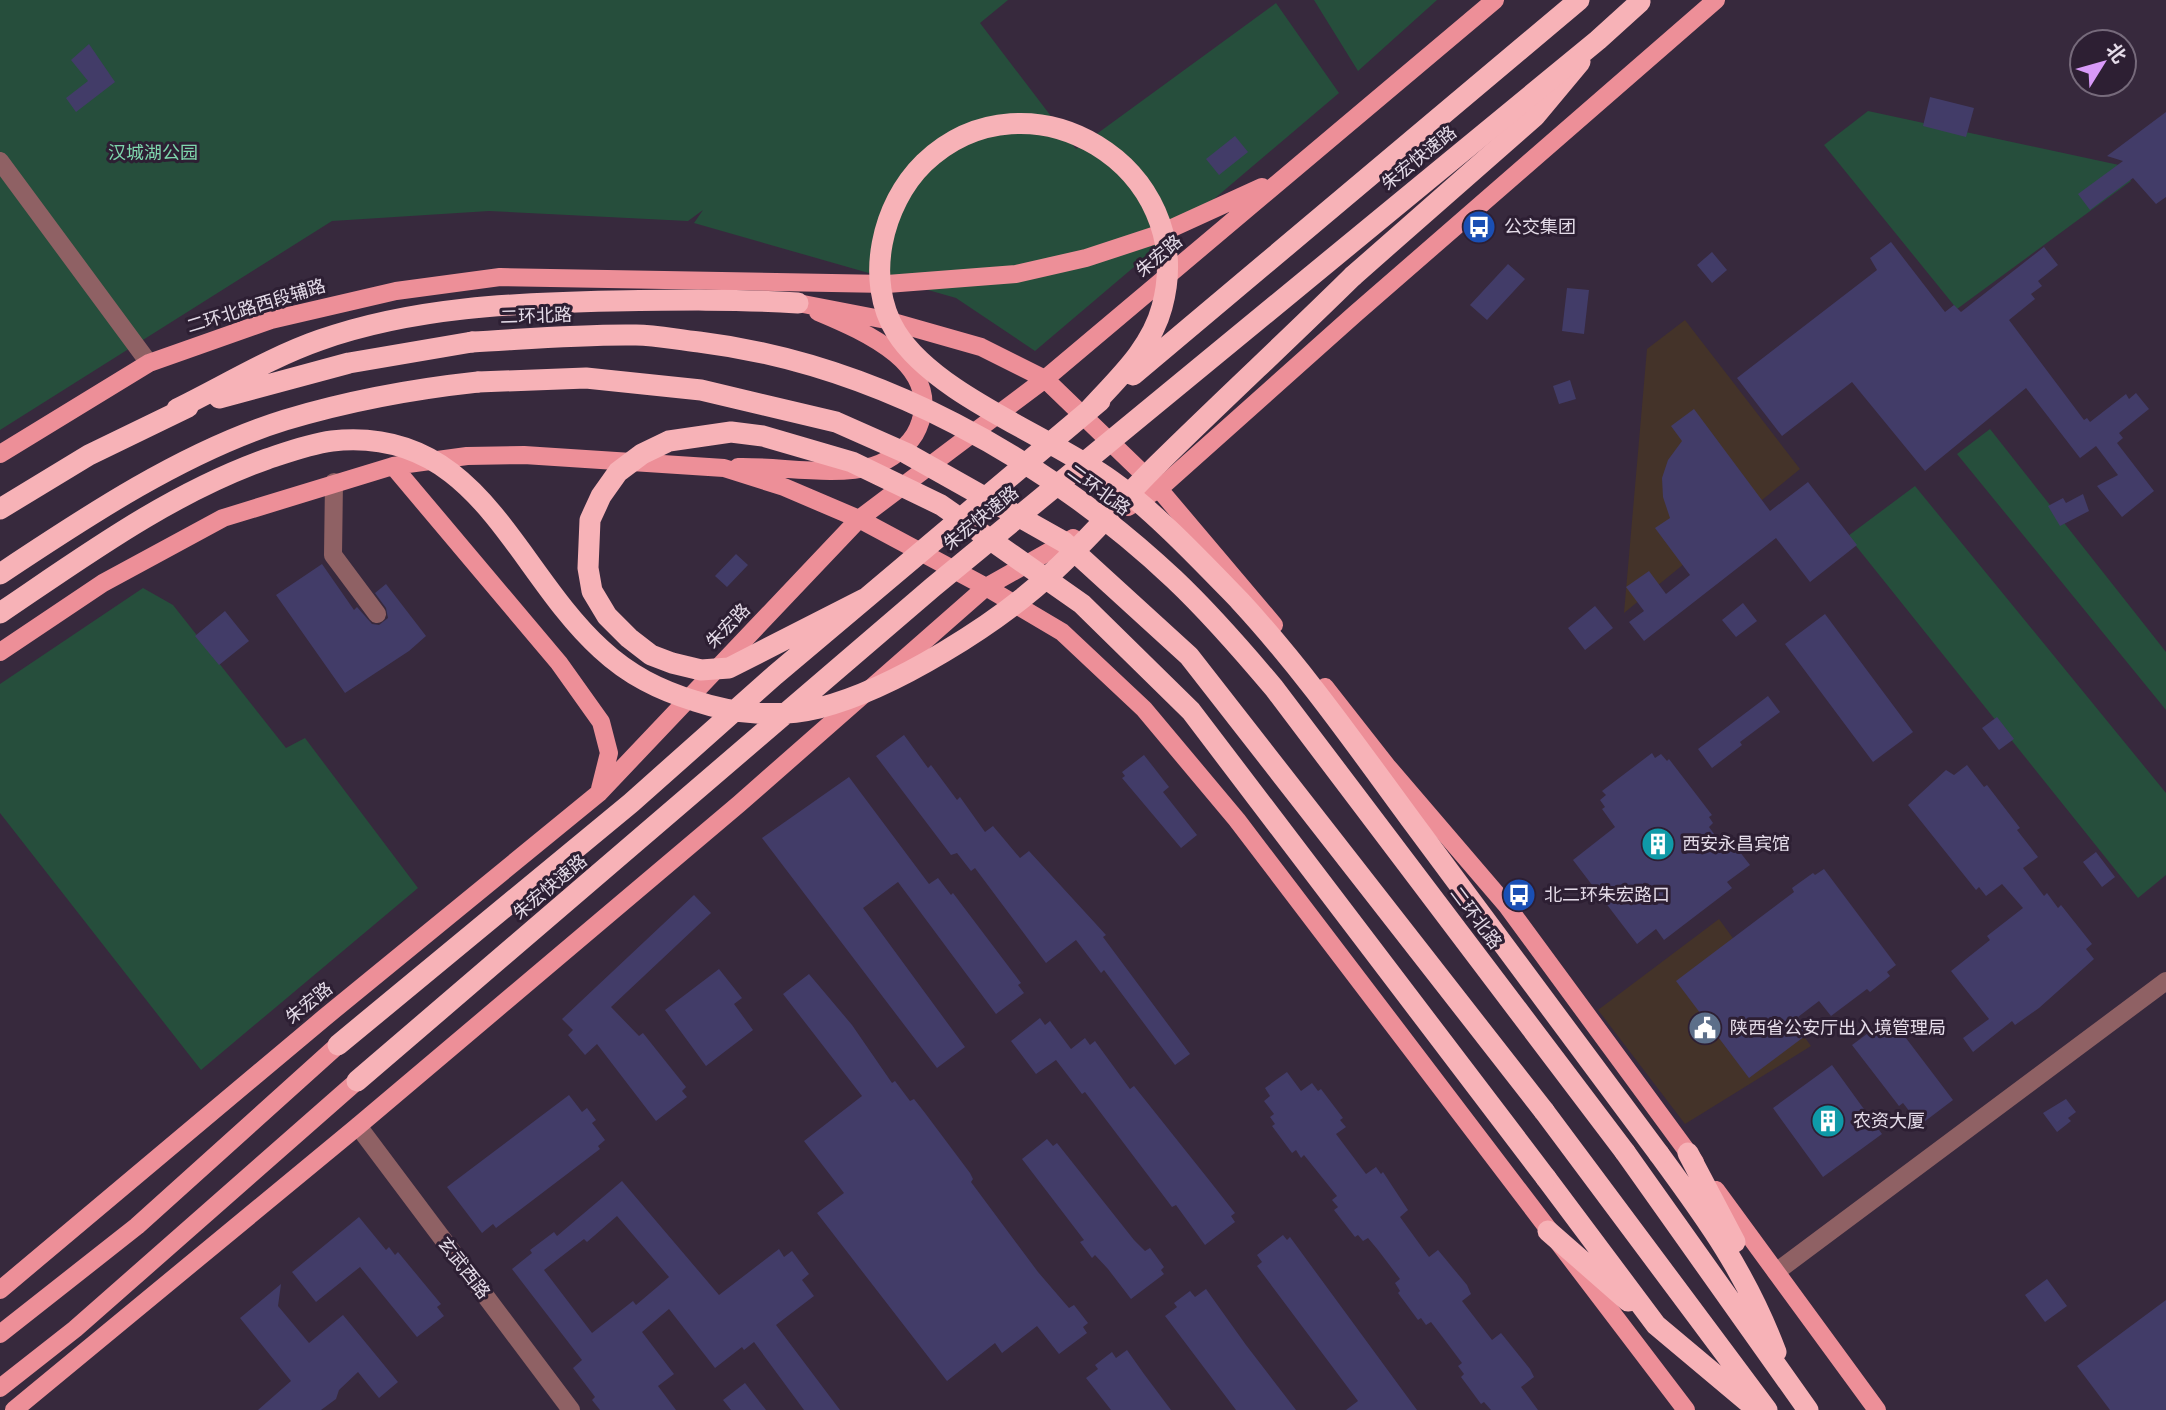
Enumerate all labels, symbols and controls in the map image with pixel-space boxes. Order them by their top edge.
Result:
north arrow [2068,28,2138,98]
text: 北 [2102,39,2131,67]
street label: 朱宏快速路 [1377,121,1460,194]
park label: 汉城湖公园 [108,142,198,163]
bus stop icon: 公交集团 [1460,208,1498,246]
place label: 公交集团 [1504,216,1576,237]
street label: 朱宏路 [1131,230,1186,281]
street label: 二环北路西段辅路 [184,274,328,337]
street label: 二环北路 [500,304,572,327]
street label: 二环北路 [1064,460,1135,519]
street label: 朱宏快速路 [939,481,1022,554]
street label: 朱宏路 [701,599,754,652]
building icon: 西安永昌宾馆 [1639,825,1677,863]
place label: 西安永昌宾馆 [1682,833,1790,854]
street label: 朱宏快速路 [508,850,591,924]
bus stop icon: 北二环朱宏路口 [1500,876,1538,914]
street label: 二环北路 [1446,883,1506,953]
place label: 北二环朱宏路口 [1544,884,1670,905]
street label: 朱宏路 [281,977,336,1028]
public building icon: 陕西省公安厅出入境管理局 [1686,1009,1724,1047]
place label: 陕西省公安厅出入境管理局 [1730,1017,1946,1038]
building icon: 农资大厦 [1809,1102,1847,1140]
place label: 农资大厦 [1853,1110,1925,1131]
street label: 玄武西路 [434,1233,495,1303]

